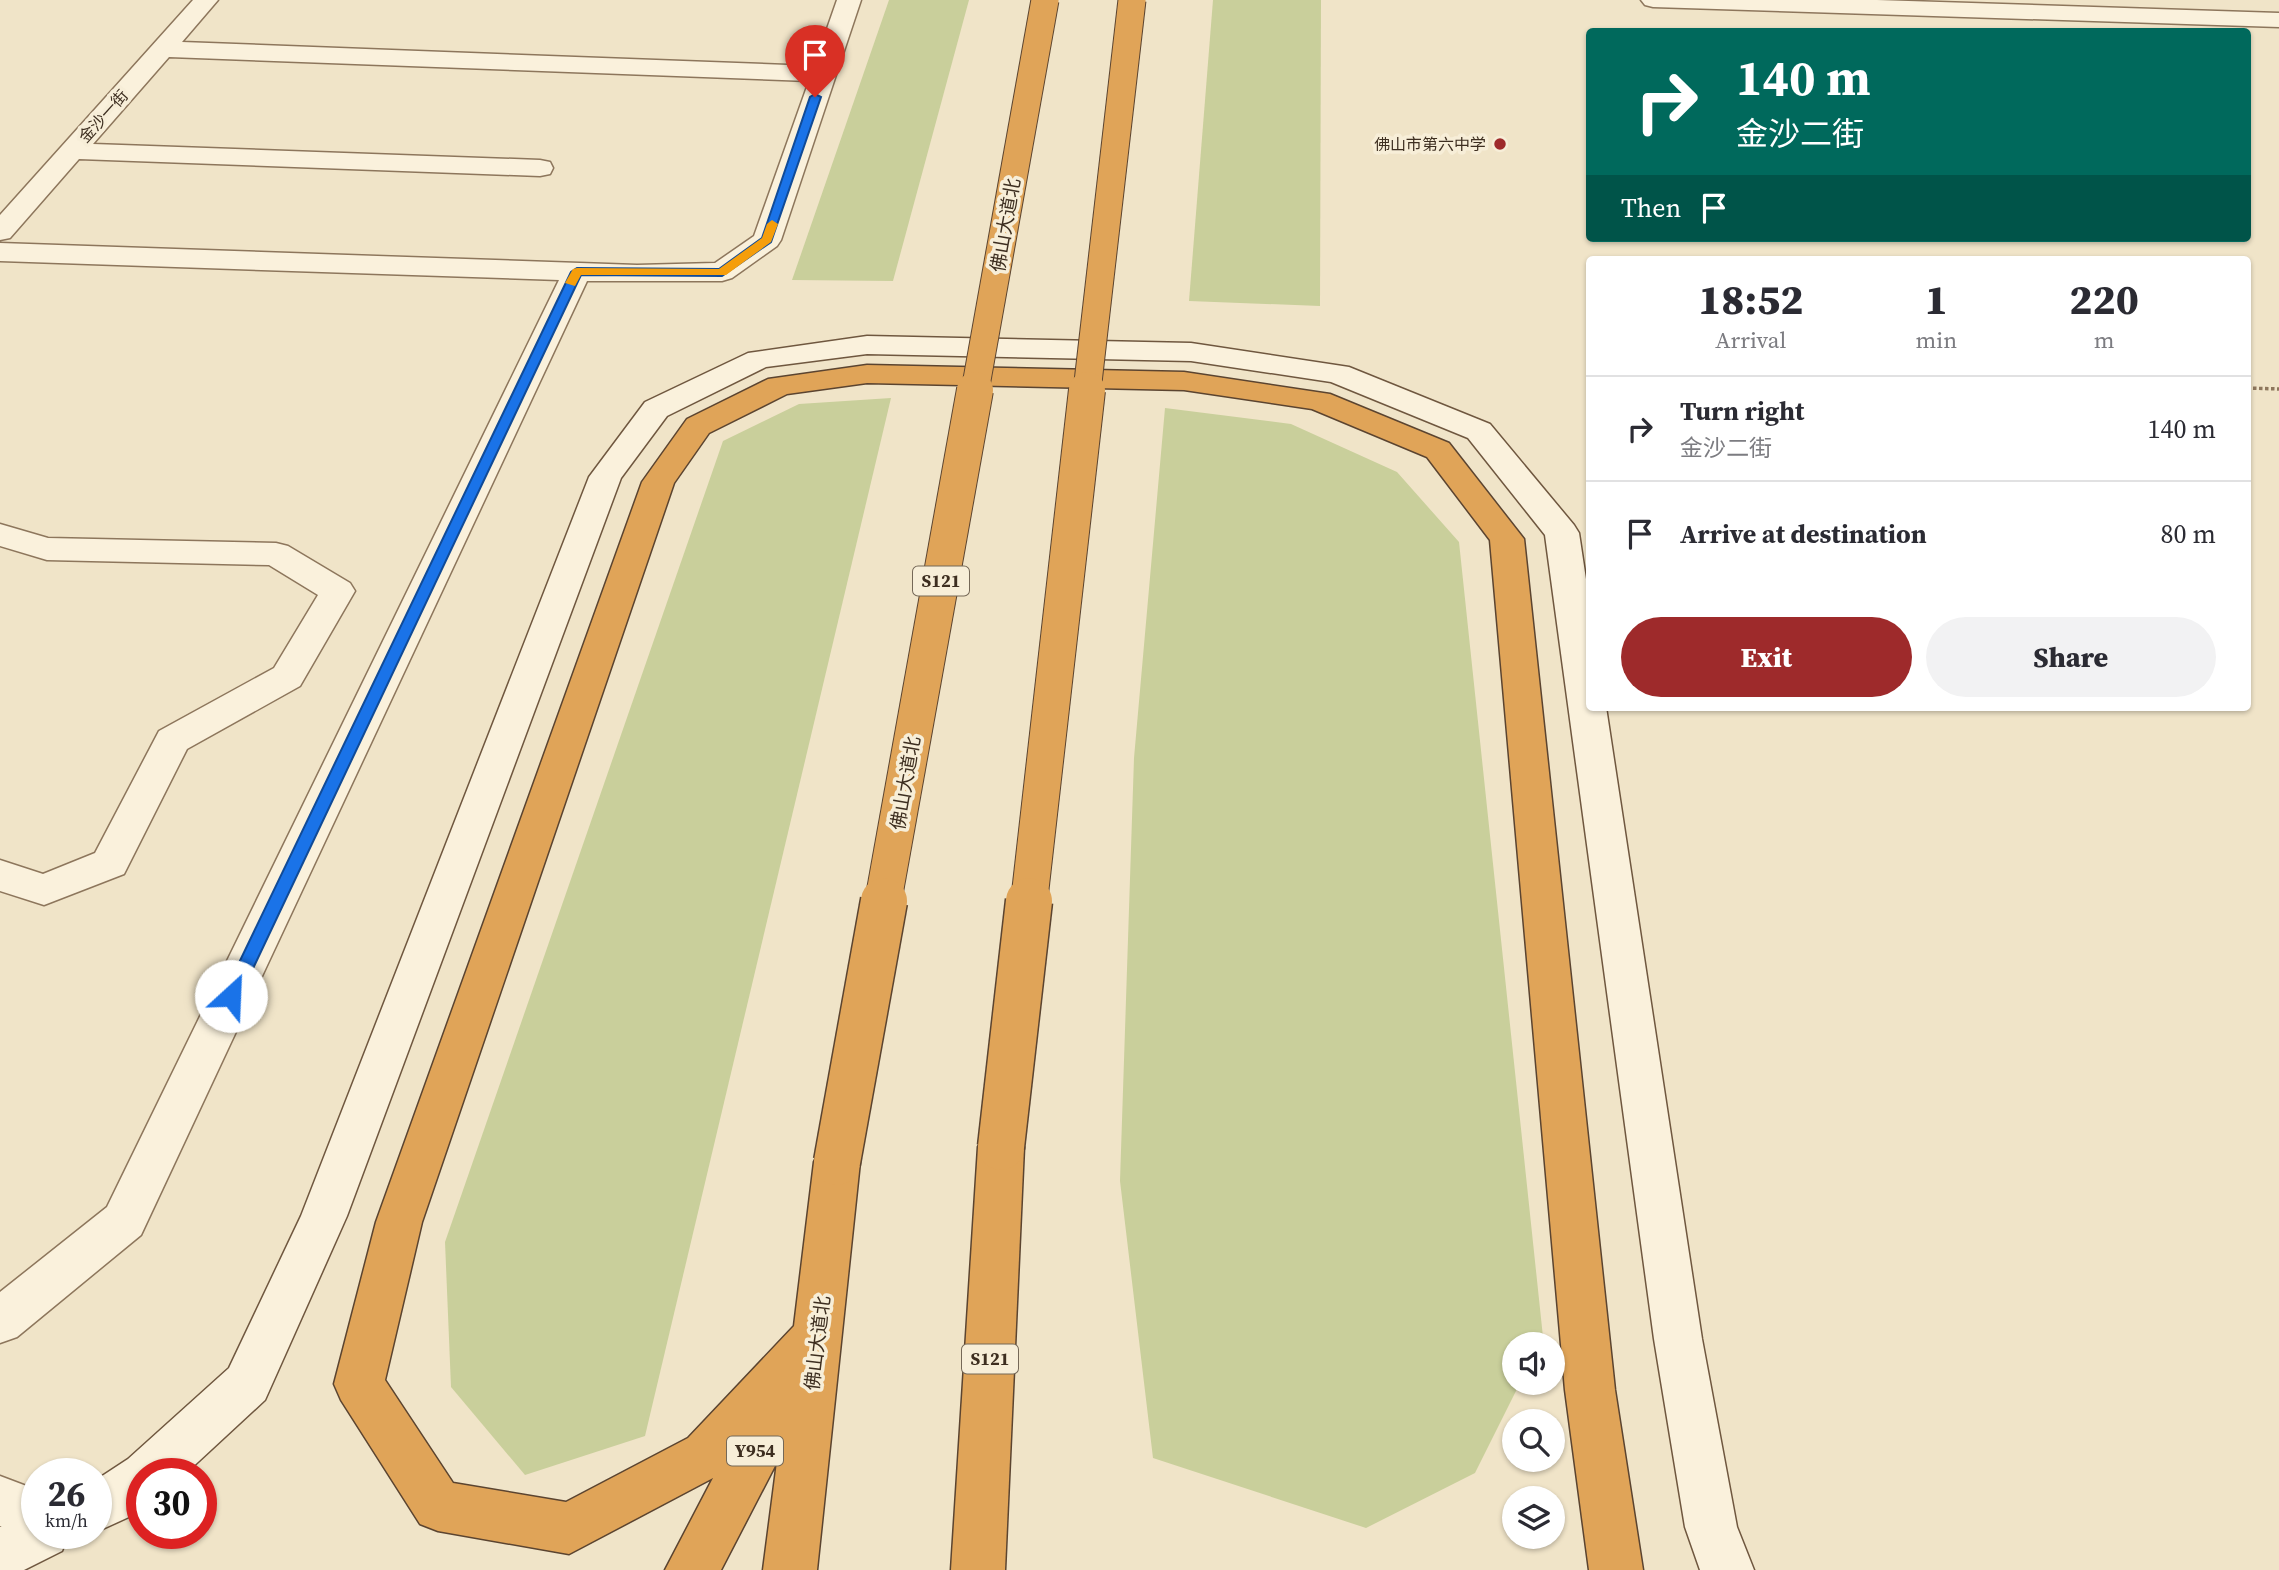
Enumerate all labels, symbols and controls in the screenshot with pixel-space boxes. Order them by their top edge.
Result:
pin [785,25,845,97]
icon: arrive [796,36,834,74]
text: 140 m [1736,44,1871,111]
icon: right [1621,56,1712,147]
street label: 金沙一街 [73,85,133,147]
text: 金沙二街 [1736,112,1864,156]
place label: 佛山市第六中学 [1374,133,1486,155]
marker: 佛山市第六中学 [1492,136,1508,152]
street label: 佛山大道北 [984,176,1026,274]
icon: arrive [1695,189,1733,227]
text: Then [1621,190,1681,226]
text: 18:52 [1698,270,1803,328]
text: 1 [1925,270,1948,328]
text: 220 [2069,270,2139,328]
text: Arrival [1715,324,1786,356]
text: min [1916,324,1957,356]
text: m [2094,324,2114,356]
text: Turn right [1680,393,1804,429]
icon: right [1621,410,1659,448]
text: 140 m [2148,411,2216,447]
text: 金沙二街 [1680,432,1772,464]
icon: arrive [1621,515,1659,553]
text: Arrive at destination [1680,516,1927,552]
text: 80 m [2161,516,2216,552]
road number: S121 [913,566,969,596]
button: Exit [1621,617,1912,697]
button: Share [1926,617,2216,697]
street label: 佛山大道北 [884,734,926,832]
position arrow [194,959,268,1033]
street label: 佛山大道北 [798,1294,836,1392]
map controls [1502,1332,1565,1549]
button: sound [1502,1332,1565,1395]
road number: S121 [962,1344,1018,1374]
button: search [1502,1409,1565,1472]
road number: Y954 [727,1436,783,1466]
speed limit sign: 30 [126,1458,217,1549]
text: 26 [48,1470,85,1518]
button: layers [1502,1486,1565,1549]
text: km/h [45,1508,88,1533]

